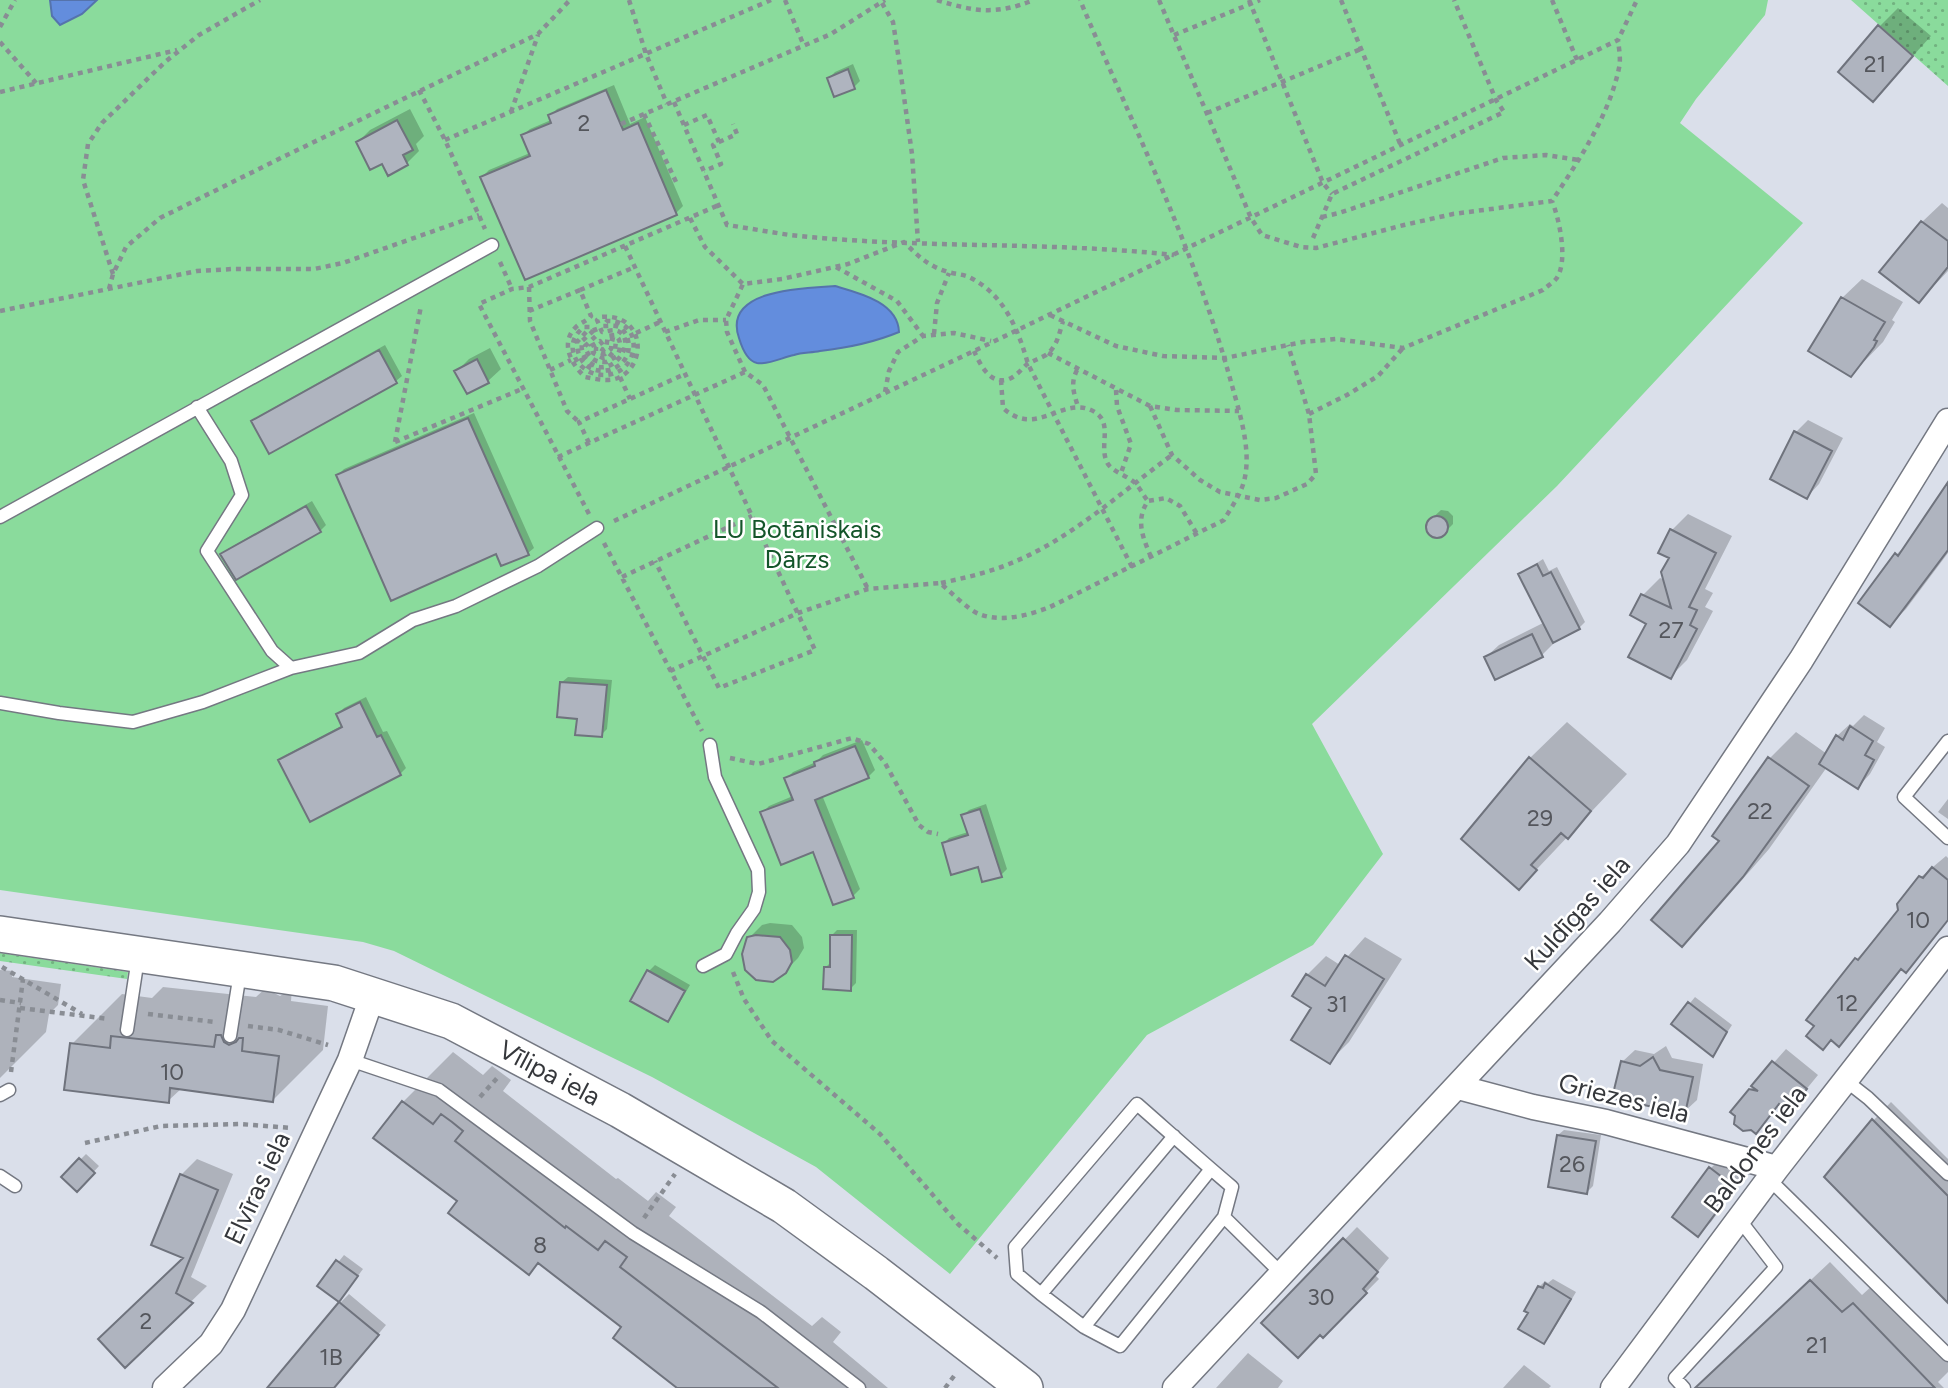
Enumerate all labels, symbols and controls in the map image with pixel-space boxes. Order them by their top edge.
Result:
house number: 21 [1864,50,1886,78]
house number: 2 [578,109,590,137]
park label: LU Botāniskais Dārzs [713,513,881,575]
house number: 27 [1658,616,1684,644]
house number: 22 [1747,797,1773,825]
house number: 29 [1527,804,1553,832]
street label: Kuldīgas iela [1517,849,1637,977]
house number: 10 [1906,906,1930,934]
house number: 12 [1836,989,1858,1017]
house number: 31 [1326,990,1348,1018]
street label: Vīlipa iela [493,1033,606,1113]
house number: 10 [160,1058,184,1086]
street label: Griezes iela [1555,1066,1693,1130]
street label: Baldones iela [1697,1079,1813,1219]
street label: Elvīras iela [217,1127,297,1249]
house number: 26 [1559,1150,1585,1178]
house number: 8 [533,1231,547,1259]
house number: 30 [1307,1283,1335,1311]
house number: 2 [140,1307,152,1335]
house number: 21 [1806,1331,1828,1359]
house number: 1B [319,1343,343,1371]

